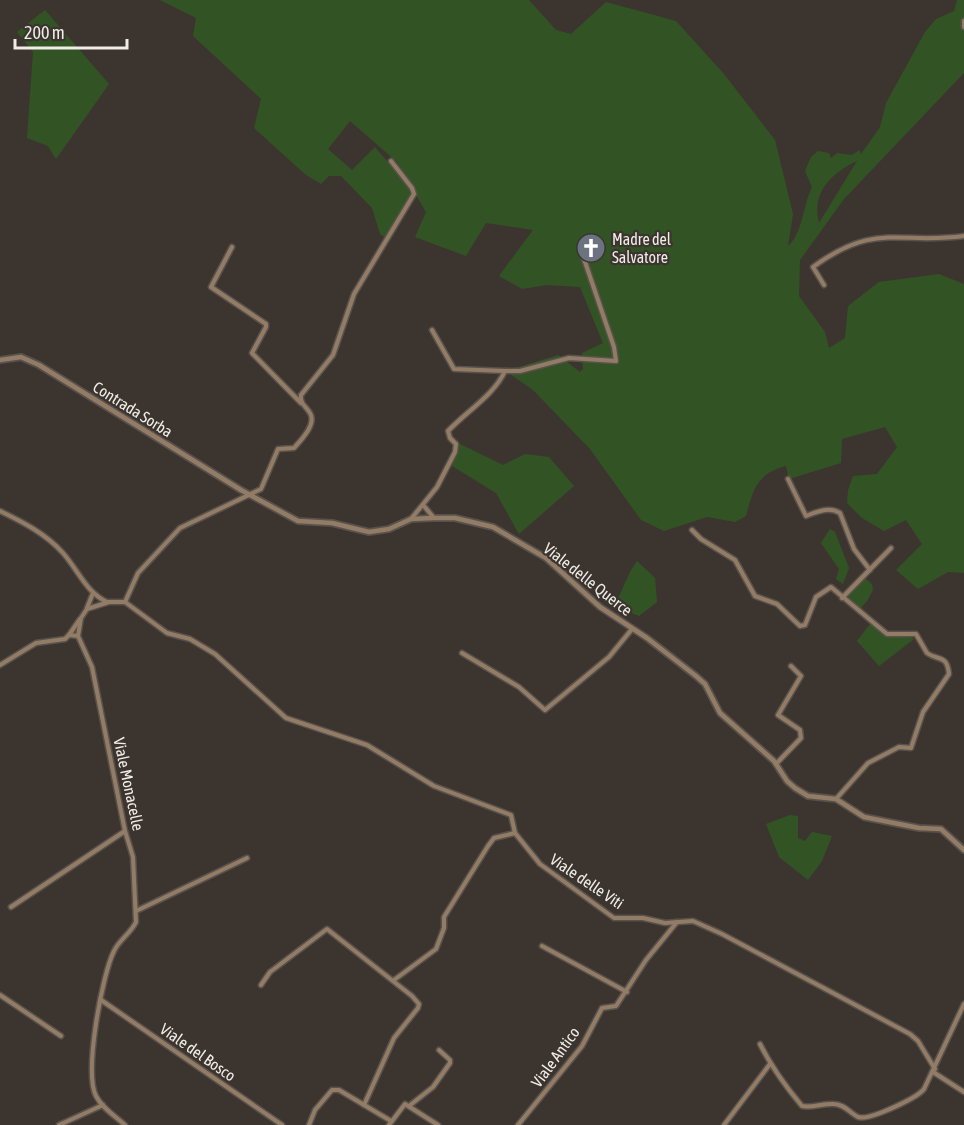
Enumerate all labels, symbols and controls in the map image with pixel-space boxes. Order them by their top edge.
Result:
scale bar [15,12,128,50]
text: 200 m [24,22,65,43]
place label: Madre del Salvatore [612,230,672,266]
church icon: Madre del Salvatore [575,232,607,264]
street label: Contrada Sorba [90,377,176,441]
street label: Viale delle Querce [540,539,636,619]
street label: Viale Monacelle [110,736,148,832]
street label: Viale delle Viti [547,850,627,912]
street label: Viale del Bosco [157,1019,239,1085]
street label: Viale Antico [527,1023,583,1091]

